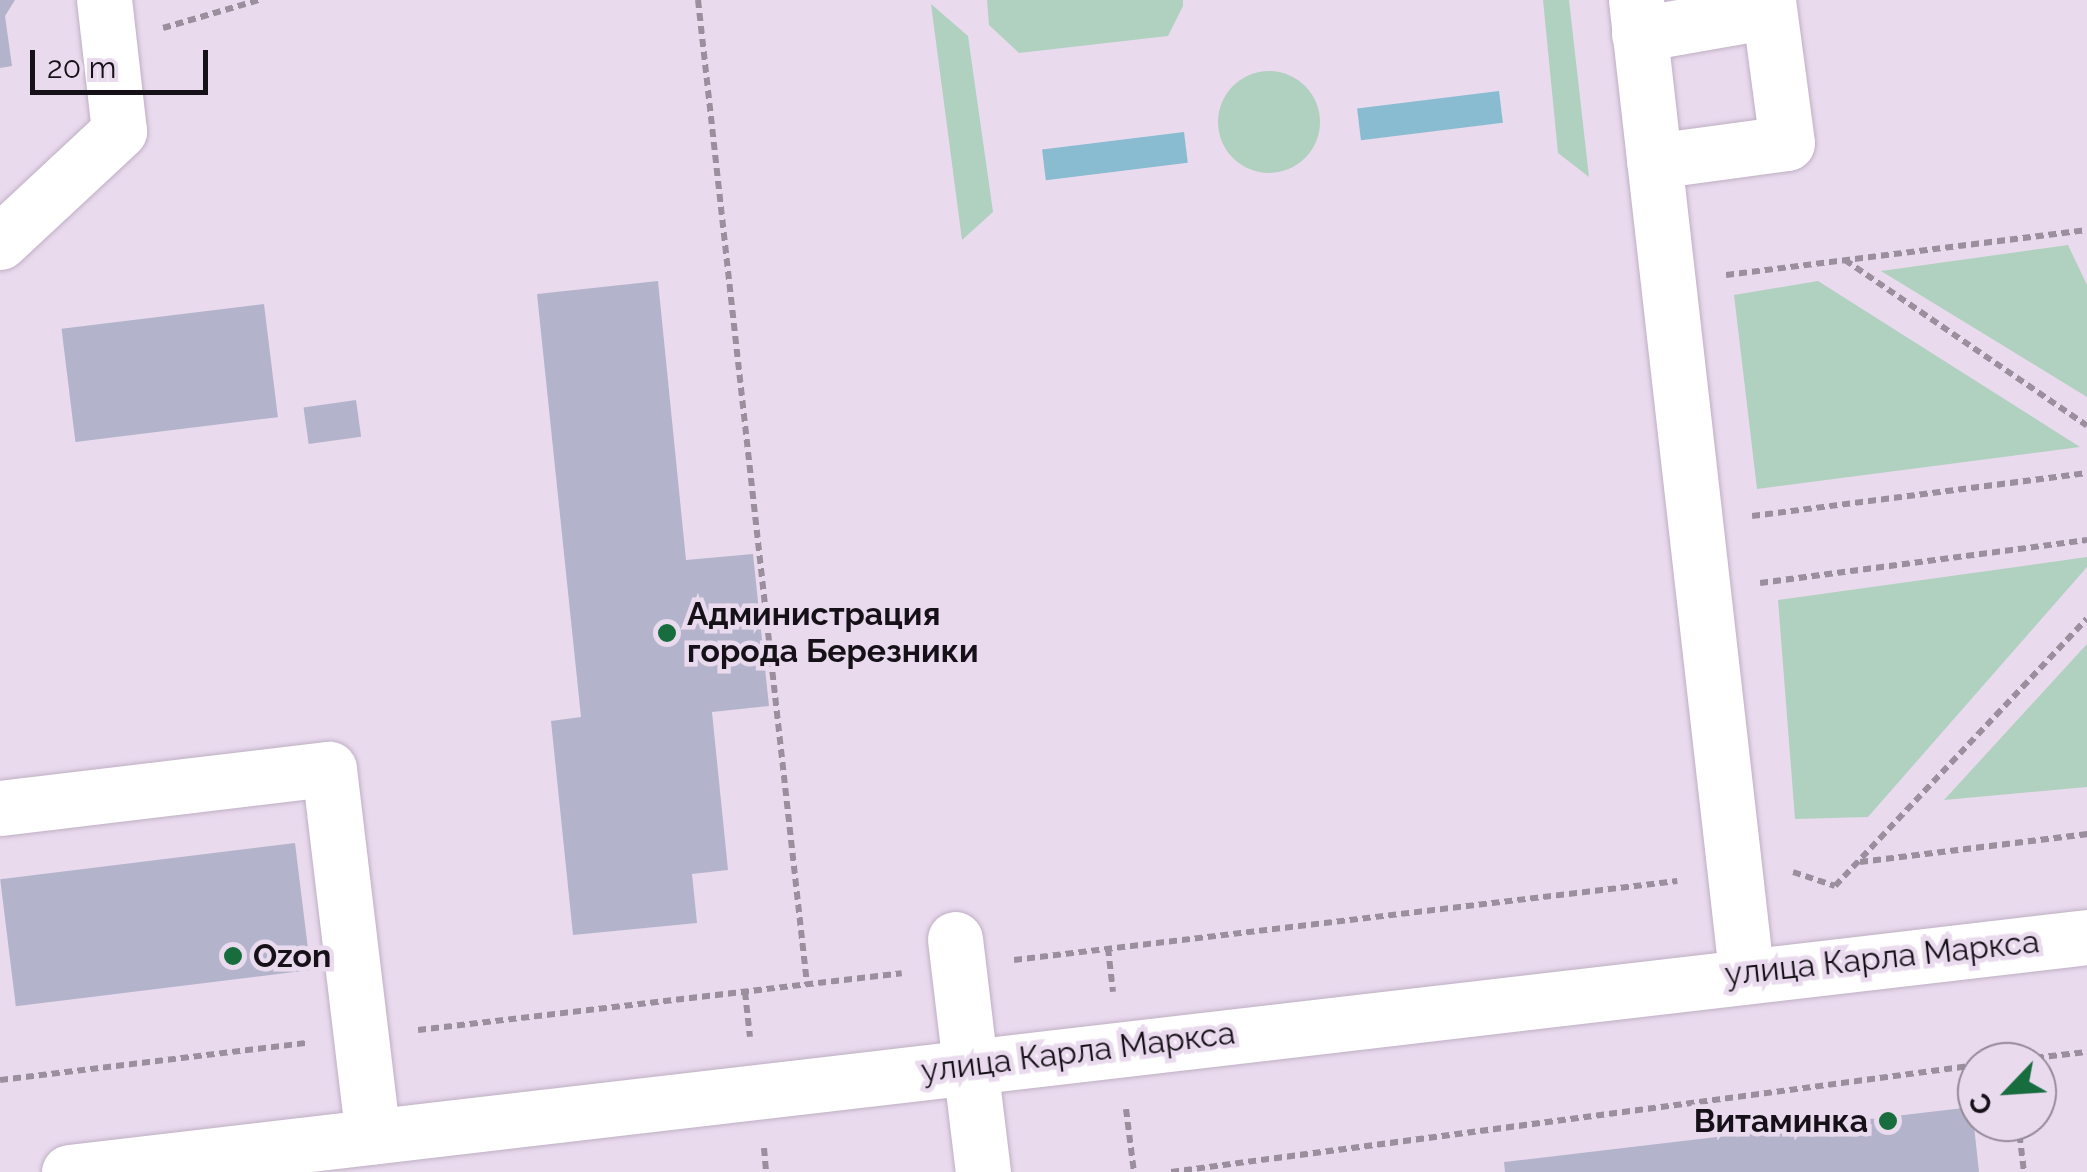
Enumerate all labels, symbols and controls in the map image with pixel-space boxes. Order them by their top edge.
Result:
scale bar [35,30,212,92]
text: 20 m [47,50,116,85]
place label: Администрация города Березники [687,596,979,671]
marker: Администрация города Березники [656,622,678,644]
street label: улица Карла Маркса [1723,922,2041,994]
place label: Ozon [253,937,331,975]
marker: Ozon [222,945,244,967]
street label: улица Карла Маркса [919,1014,1237,1090]
north arrow [1957,1042,2057,1142]
text: С [1962,1088,2000,1120]
place label: Витаминка [1694,1102,1868,1140]
marker: Витаминка [1877,1110,1899,1132]

